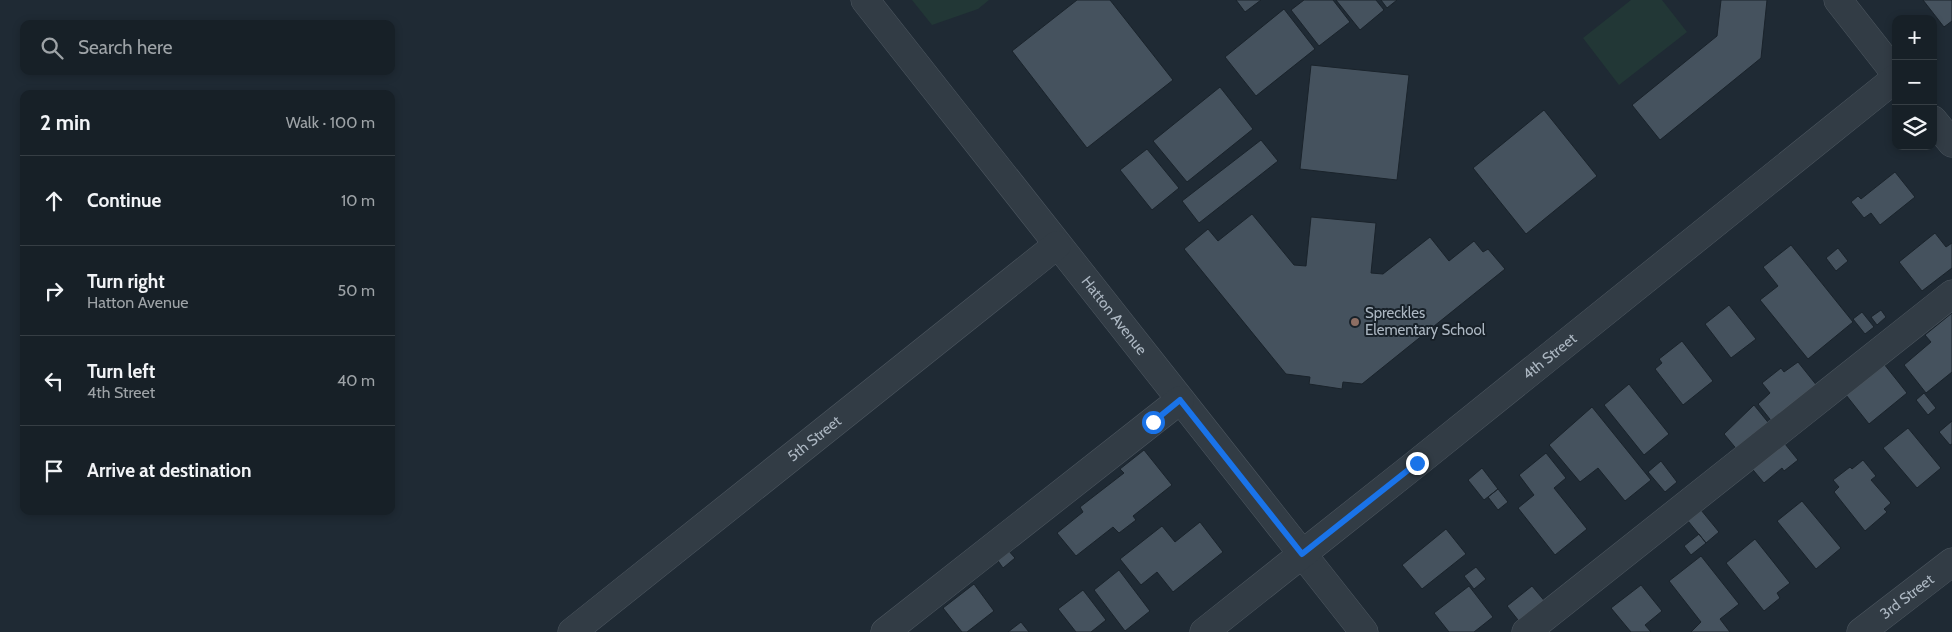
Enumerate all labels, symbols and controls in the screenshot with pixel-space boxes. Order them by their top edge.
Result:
map controls [1892,15,1937,150]
button: + [1892,15,1937,60]
search box [20,20,395,75]
icon: search [38,34,66,62]
text: Search here [78,36,172,59]
button: − [1892,60,1937,105]
button: layers [1892,105,1937,150]
text: 2 min [40,110,91,135]
text: Walk · 100 m [286,113,375,132]
icon: ahead [40,187,68,215]
text: Continue [87,189,161,212]
text: 10 m [341,191,375,210]
text: Turn right [87,270,165,293]
street label: Hatton Avenue [1078,273,1151,359]
icon: right [40,277,68,305]
text: 50 m [338,281,375,300]
text: Hatton Avenue [87,293,188,312]
place label: Spreckles Elementary School [1365,304,1486,339]
marker: Spreckles Elementary School [1349,316,1361,328]
street label: 4th Street [1519,329,1580,383]
text: Turn left [87,360,155,383]
icon: left [40,367,68,395]
text: 40 m [337,371,375,390]
text: 4th Street [87,383,155,402]
route start [1142,411,1165,434]
street label: 5th Street [784,412,845,465]
route end [1406,452,1429,475]
icon: arrive [40,457,68,485]
text: Arrive at destination [87,459,251,482]
street label: 3rd Street [1877,570,1937,623]

